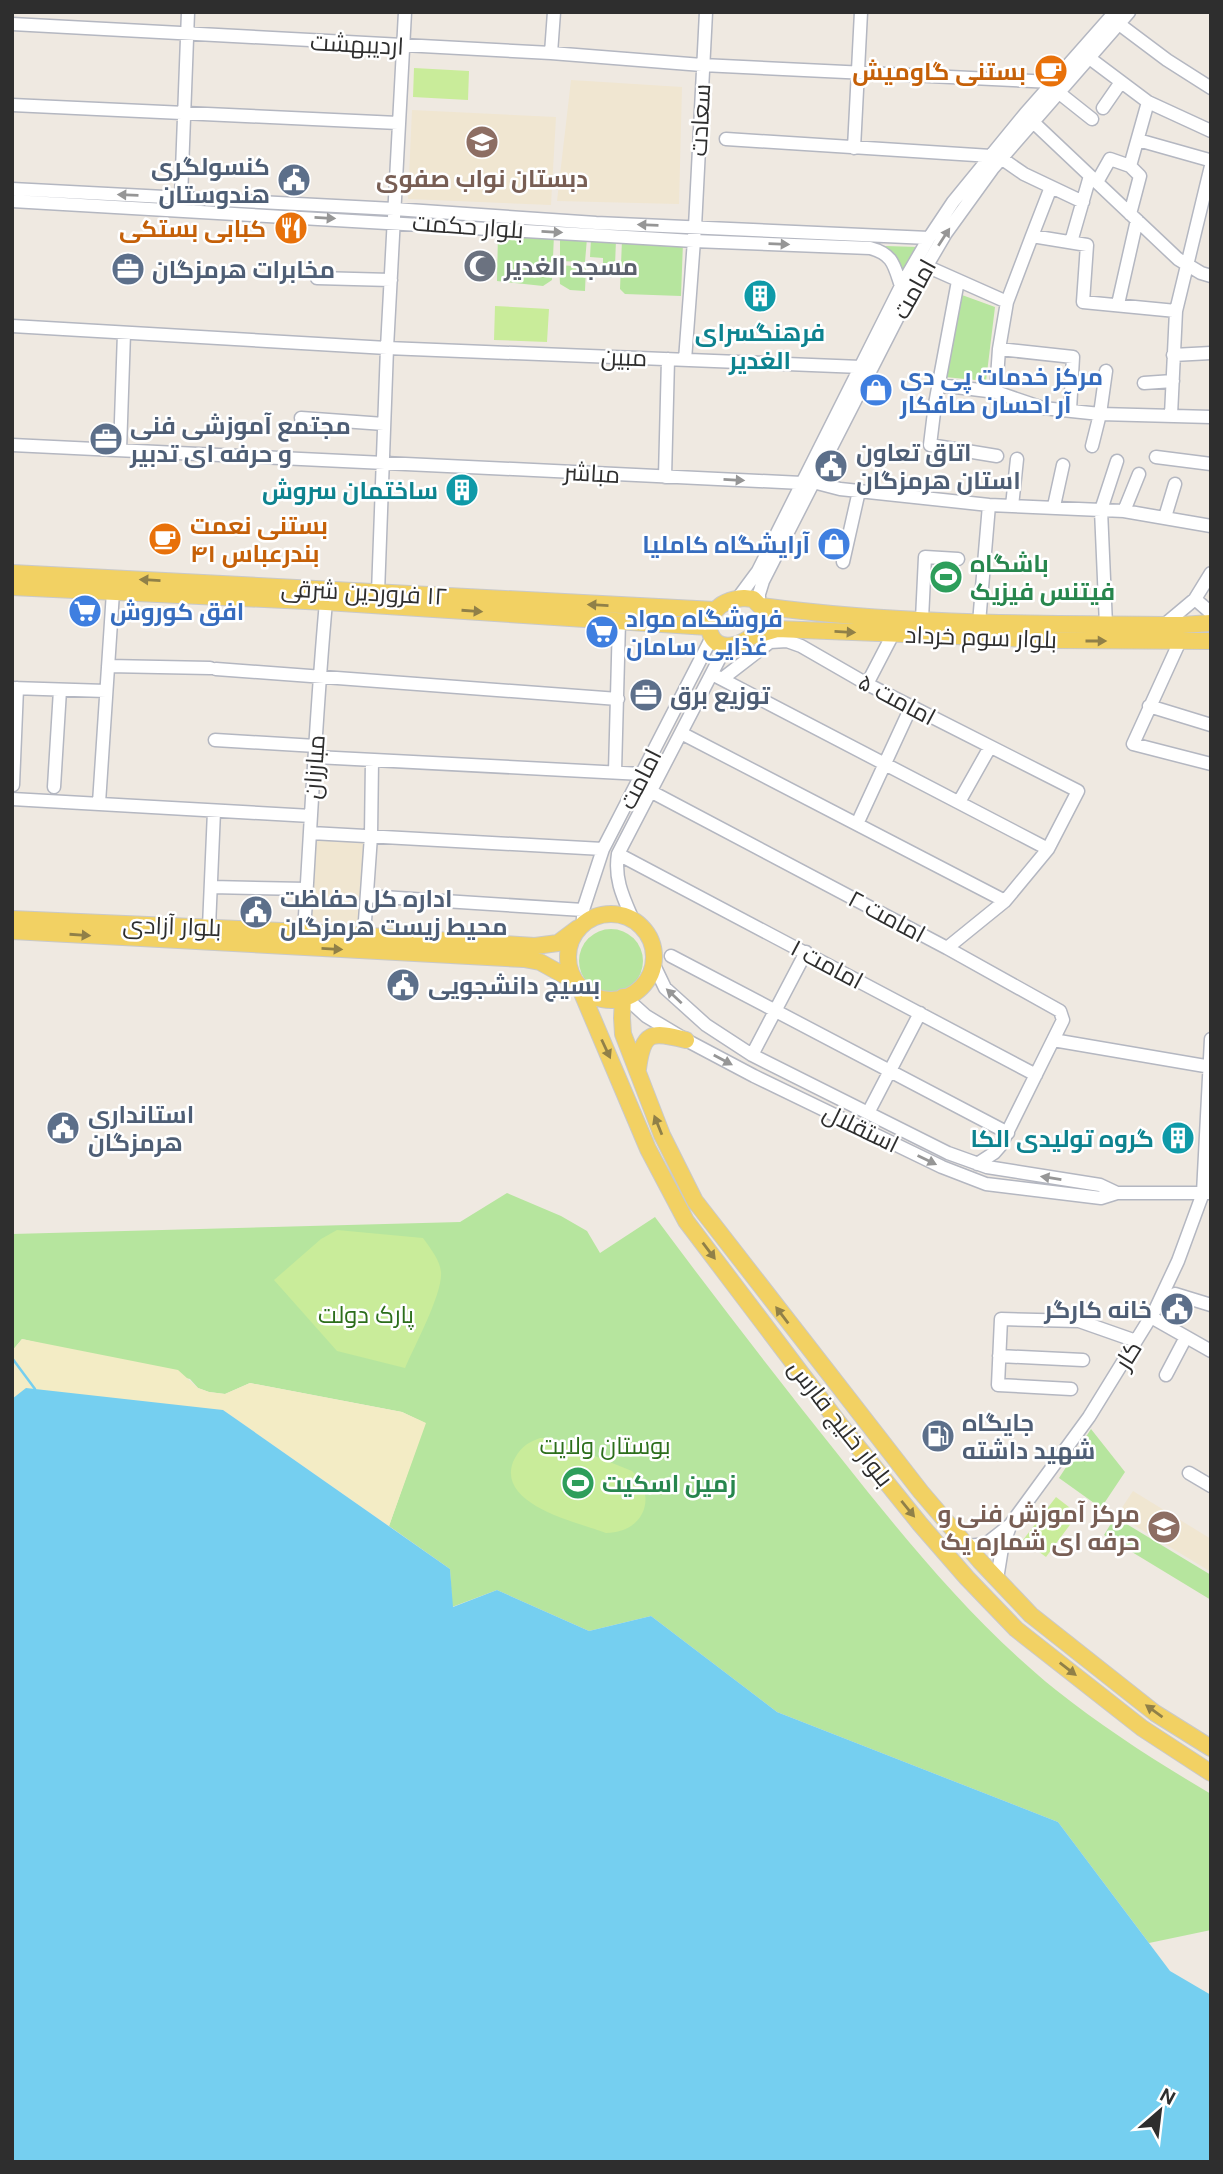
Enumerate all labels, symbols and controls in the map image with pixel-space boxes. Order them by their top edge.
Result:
street label: اردیبهشت [309,26,405,62]
cafe icon: بستنی گاومیش [1032,52,1070,90]
place label: بستنی گاومیش [852,56,1026,87]
street label: سعادت [683,83,717,157]
school or university icon: دبستان نواب صفوی [463,123,501,161]
place label: کنسولگری هندوستان [151,151,270,210]
public building icon: کنسولگری هندوستان [275,161,313,199]
place label: دبستان نواب صفوی [376,163,588,194]
one-way arrow [117,190,139,201]
street label: بلوار حکمت [411,207,525,245]
restaurant icon: کبابی بستکی [272,209,310,247]
one-way arrow [314,212,336,223]
place label: کبابی بستکی [119,213,266,244]
one-way arrow [637,220,659,231]
one-way arrow [541,227,563,238]
one-way arrow [937,228,950,247]
one-way arrow [768,239,790,250]
mosque icon: مسجد الغدیر [461,247,499,285]
office icon: مخابرات هرمزگان [109,250,147,288]
place label: مسجد الغدیر [503,251,638,282]
place label: مخابرات هرمزگان [152,254,335,285]
street label: امامت [885,254,943,324]
building icon: فرهنگسرای الغدیر [741,277,779,315]
place label: فرهنگسرای الغدیر [695,317,825,376]
street label: مبین [600,341,648,373]
place label: مرکز خدمات پی دی آر احسان صافکار [899,361,1103,420]
shop icon: مرکز خدمات پی دی آر احسان صافکار [857,371,895,409]
place label: مجتمع آموزشی فنی و حرفه ای تدبیر [129,410,351,469]
office icon: مجتمع آموزشی فنی و حرفه ای تدبیر [87,420,125,458]
place label: اتاق تعاون استان هرمزگان [856,437,1021,496]
public building icon: اتاق تعاون استان هرمزگان [812,447,850,485]
street label: مباشر [561,456,621,490]
building icon: ساختمان سروش [443,471,481,509]
place label: ساختمان سروش [262,475,438,506]
one-way arrow [723,475,745,486]
place label: بستنی نعمت بندرعباس ۴۱ [190,510,328,569]
cafe icon: بستنی نعمت بندرعباس ۴۱ [146,520,184,558]
shop icon: آرایشگاه کاملیا [815,525,853,563]
place label: آرایشگاه کاملیا [642,529,810,560]
place label: باشگاه فیتنس فیزیک [970,548,1115,607]
sports icon: باشگاه فیتنس فیزیک [927,558,965,596]
street label: ١٢ فروردین شرقی [280,572,448,612]
one-way arrow [139,575,161,586]
supermarket icon: افق کوروش [66,592,104,630]
place label: افق کوروش [110,596,244,627]
one-way arrow [587,599,609,610]
place label: فروشگاه مواد غذایی سامان [626,603,783,662]
one-way arrow [461,606,483,617]
supermarket icon: فروشگاه مواد غذایی سامان [583,613,621,651]
street label: بلوار سوم خرداد [904,619,1058,656]
one-way arrow [834,626,856,637]
one-way arrow [1086,635,1108,647]
street label: امامت ۵ [853,666,941,732]
office icon: توزیع برق [627,676,665,714]
place label: توزیع برق [670,680,771,712]
street label: مبارزان [296,734,332,800]
street label: امامت [612,743,668,815]
place label: اداره کل حفاظت محیط زیست هرمزگان [280,883,508,942]
street label: امامت ۲ [843,883,931,949]
public building icon: اداره کل حفاظت محیط زیست هرمزگان [237,893,275,931]
street label: بلوار آزادی [122,909,222,943]
one-way arrow [70,930,92,941]
street label: امامت ۱ [785,932,869,996]
one-way arrow [321,943,343,954]
public building icon: بسیج دانشجویی [384,966,422,1004]
place label: بسیج دانشجویی [428,970,600,1002]
one-way arrow [665,988,683,1004]
one-way arrow [600,1039,612,1059]
one-way arrow [714,1054,733,1066]
street label: استقلال [818,1096,904,1160]
place label: استانداری هرمزگان [88,1099,194,1158]
public building icon: استانداری هرمزگان [44,1109,82,1147]
one-way arrow [653,1115,664,1136]
building icon: گروه تولیدی الکا [1159,1119,1197,1157]
place label: گروه تولیدی الکا [970,1123,1154,1154]
one-way arrow [917,1155,937,1166]
one-way arrow [1040,1172,1062,1183]
one-way arrow [702,1242,716,1260]
public building icon: خانه کارگر [1158,1290,1196,1328]
place label: خانه کارگر [1043,1294,1152,1325]
park label: پارک دولت [318,1299,415,1331]
one-way arrow [776,1306,790,1324]
street label: کار [1106,1335,1149,1377]
street label: بلوار خلیج فارس [781,1353,900,1493]
place label: جایگاه شهید داشته [962,1407,1095,1466]
fuel station icon: جایگاه شهید داشته [919,1417,957,1455]
park label: بوستان ولایت [539,1430,671,1461]
sports icon: زمین اسکیت [559,1464,597,1502]
place label: زمین اسکیت [602,1468,736,1499]
place label: مرکز آموزش فنی و حرفه ای شماره یک [937,1498,1140,1557]
one-way arrow [900,1499,915,1517]
school or university icon: مرکز آموزش فنی و حرفه ای شماره یک [1145,1508,1183,1546]
one-way arrow [1058,1662,1076,1677]
one-way arrow [1145,1704,1163,1718]
north arrow [1125,2076,1195,2146]
text: N [1156,2082,1180,2111]

